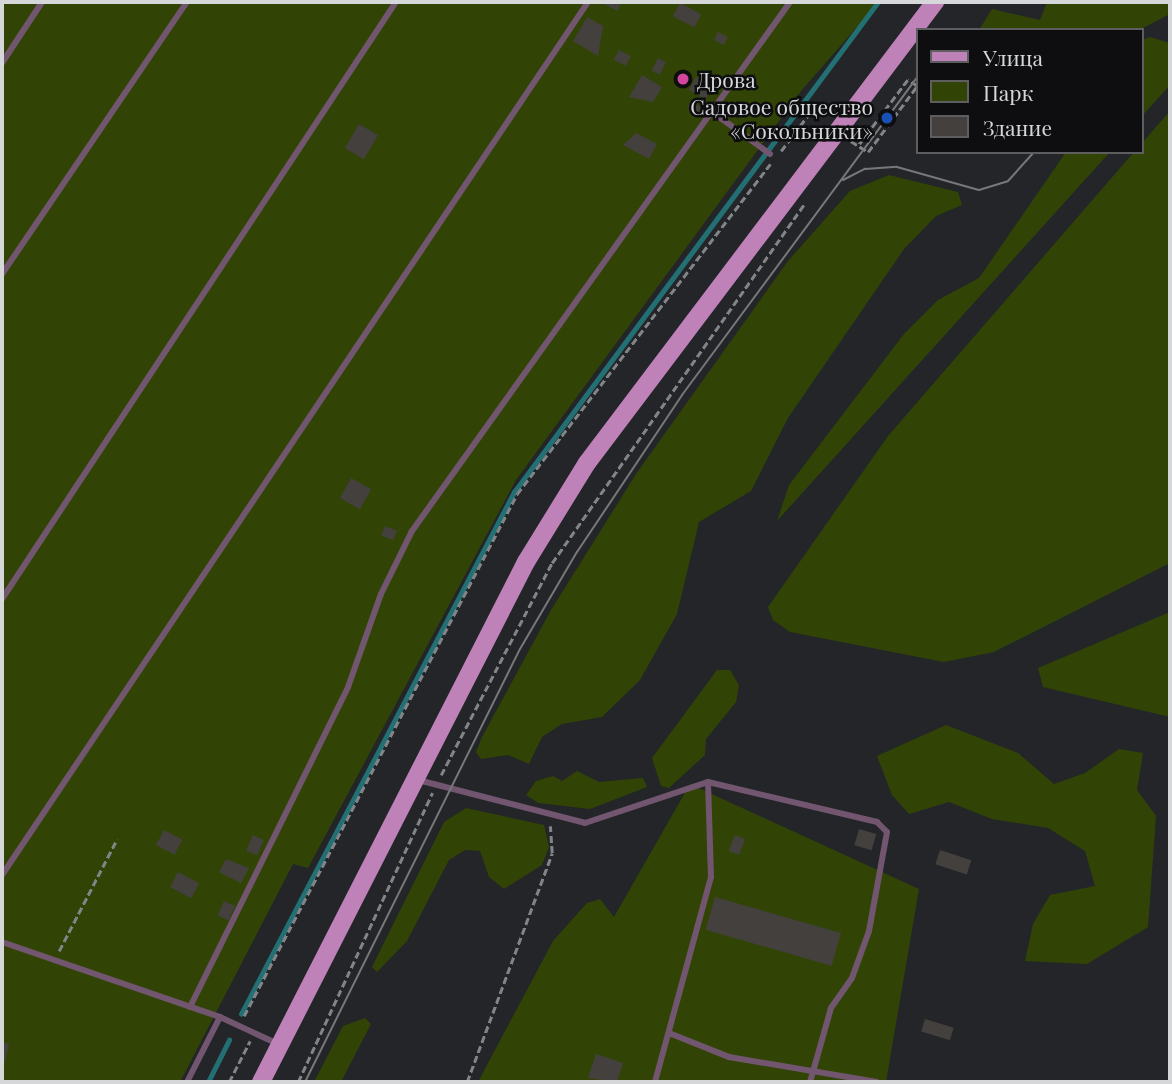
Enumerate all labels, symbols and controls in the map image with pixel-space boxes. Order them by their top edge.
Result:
legend [916,28,1144,154]
text: Улица [983,43,1043,71]
place label: Дрова [697,66,756,92]
marker: Дрова [675,71,691,87]
text: Парк [983,78,1033,106]
place label: Садовое общество «Сокольники» [690,93,873,143]
marker: Садовое общество «Сокольники» [879,110,895,126]
text: Здание [983,113,1052,141]

